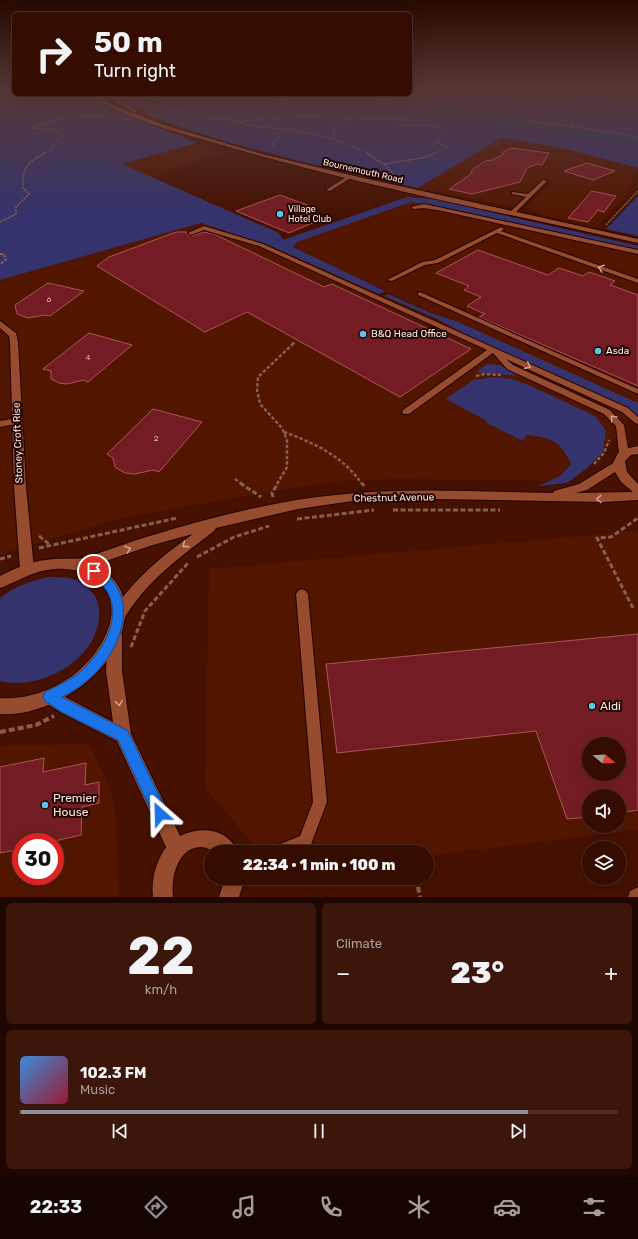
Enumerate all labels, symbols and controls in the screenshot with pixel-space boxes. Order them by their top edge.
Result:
text: 50 m [94,26,163,59]
icon: right [28,28,80,80]
text: Turn right [94,60,176,82]
street label: Bournemouth Road [322,157,404,185]
place label: Village Hotel Club [288,204,331,224]
marker: Village Hotel Club [275,209,285,219]
one-way arrow [598,264,605,273]
house number: 6 [47,295,52,304]
place label: B&Q Head Office [371,328,447,340]
marker: B&Q Head Office [358,329,368,339]
place label: Asda [606,345,629,357]
marker: Asda [593,346,603,356]
house number: 4 [86,353,91,362]
one-way arrow [524,361,531,369]
street label: Stoney Croft Rise [11,402,25,484]
one-way arrow [610,415,617,423]
house number: 2 [154,434,159,443]
street label: Chestnut Avenue [354,491,435,505]
one-way arrow [596,495,602,503]
one-way arrow [183,541,190,548]
one-way arrow [124,545,131,554]
pin [77,554,111,588]
icon: arrive [83,560,105,582]
place label: Aldi [600,699,621,713]
one-way arrow [114,700,123,707]
marker: Aldi [587,701,597,711]
north arrow [582,737,626,781]
map controls [582,737,626,885]
button: sound [582,789,626,833]
place label: Premier House [53,791,97,819]
position arrow [139,793,181,835]
marker: Premier House [40,800,50,810]
speed limit sign: 30 [12,833,64,885]
button: layers [582,841,626,885]
text: 22:34 · 1 min · 100 m [243,856,395,874]
text: 22 [127,925,195,987]
text: Climate [336,936,382,951]
text: 23° [451,955,504,991]
text: − [336,960,350,987]
text: + [604,960,618,987]
text: km/h [145,982,177,997]
text: 102.3 FM [80,1064,146,1082]
text: Music [80,1082,115,1097]
icon: previous [109,1120,131,1142]
icon: pause [308,1120,330,1142]
icon: next [507,1120,529,1142]
icon: directions [142,1193,170,1221]
icon: music [230,1193,258,1221]
icon: phone [317,1193,345,1221]
icon: climate [405,1193,433,1221]
icon: car [493,1193,521,1221]
icon: filters [580,1193,608,1221]
text: 22:33 [30,1196,82,1218]

